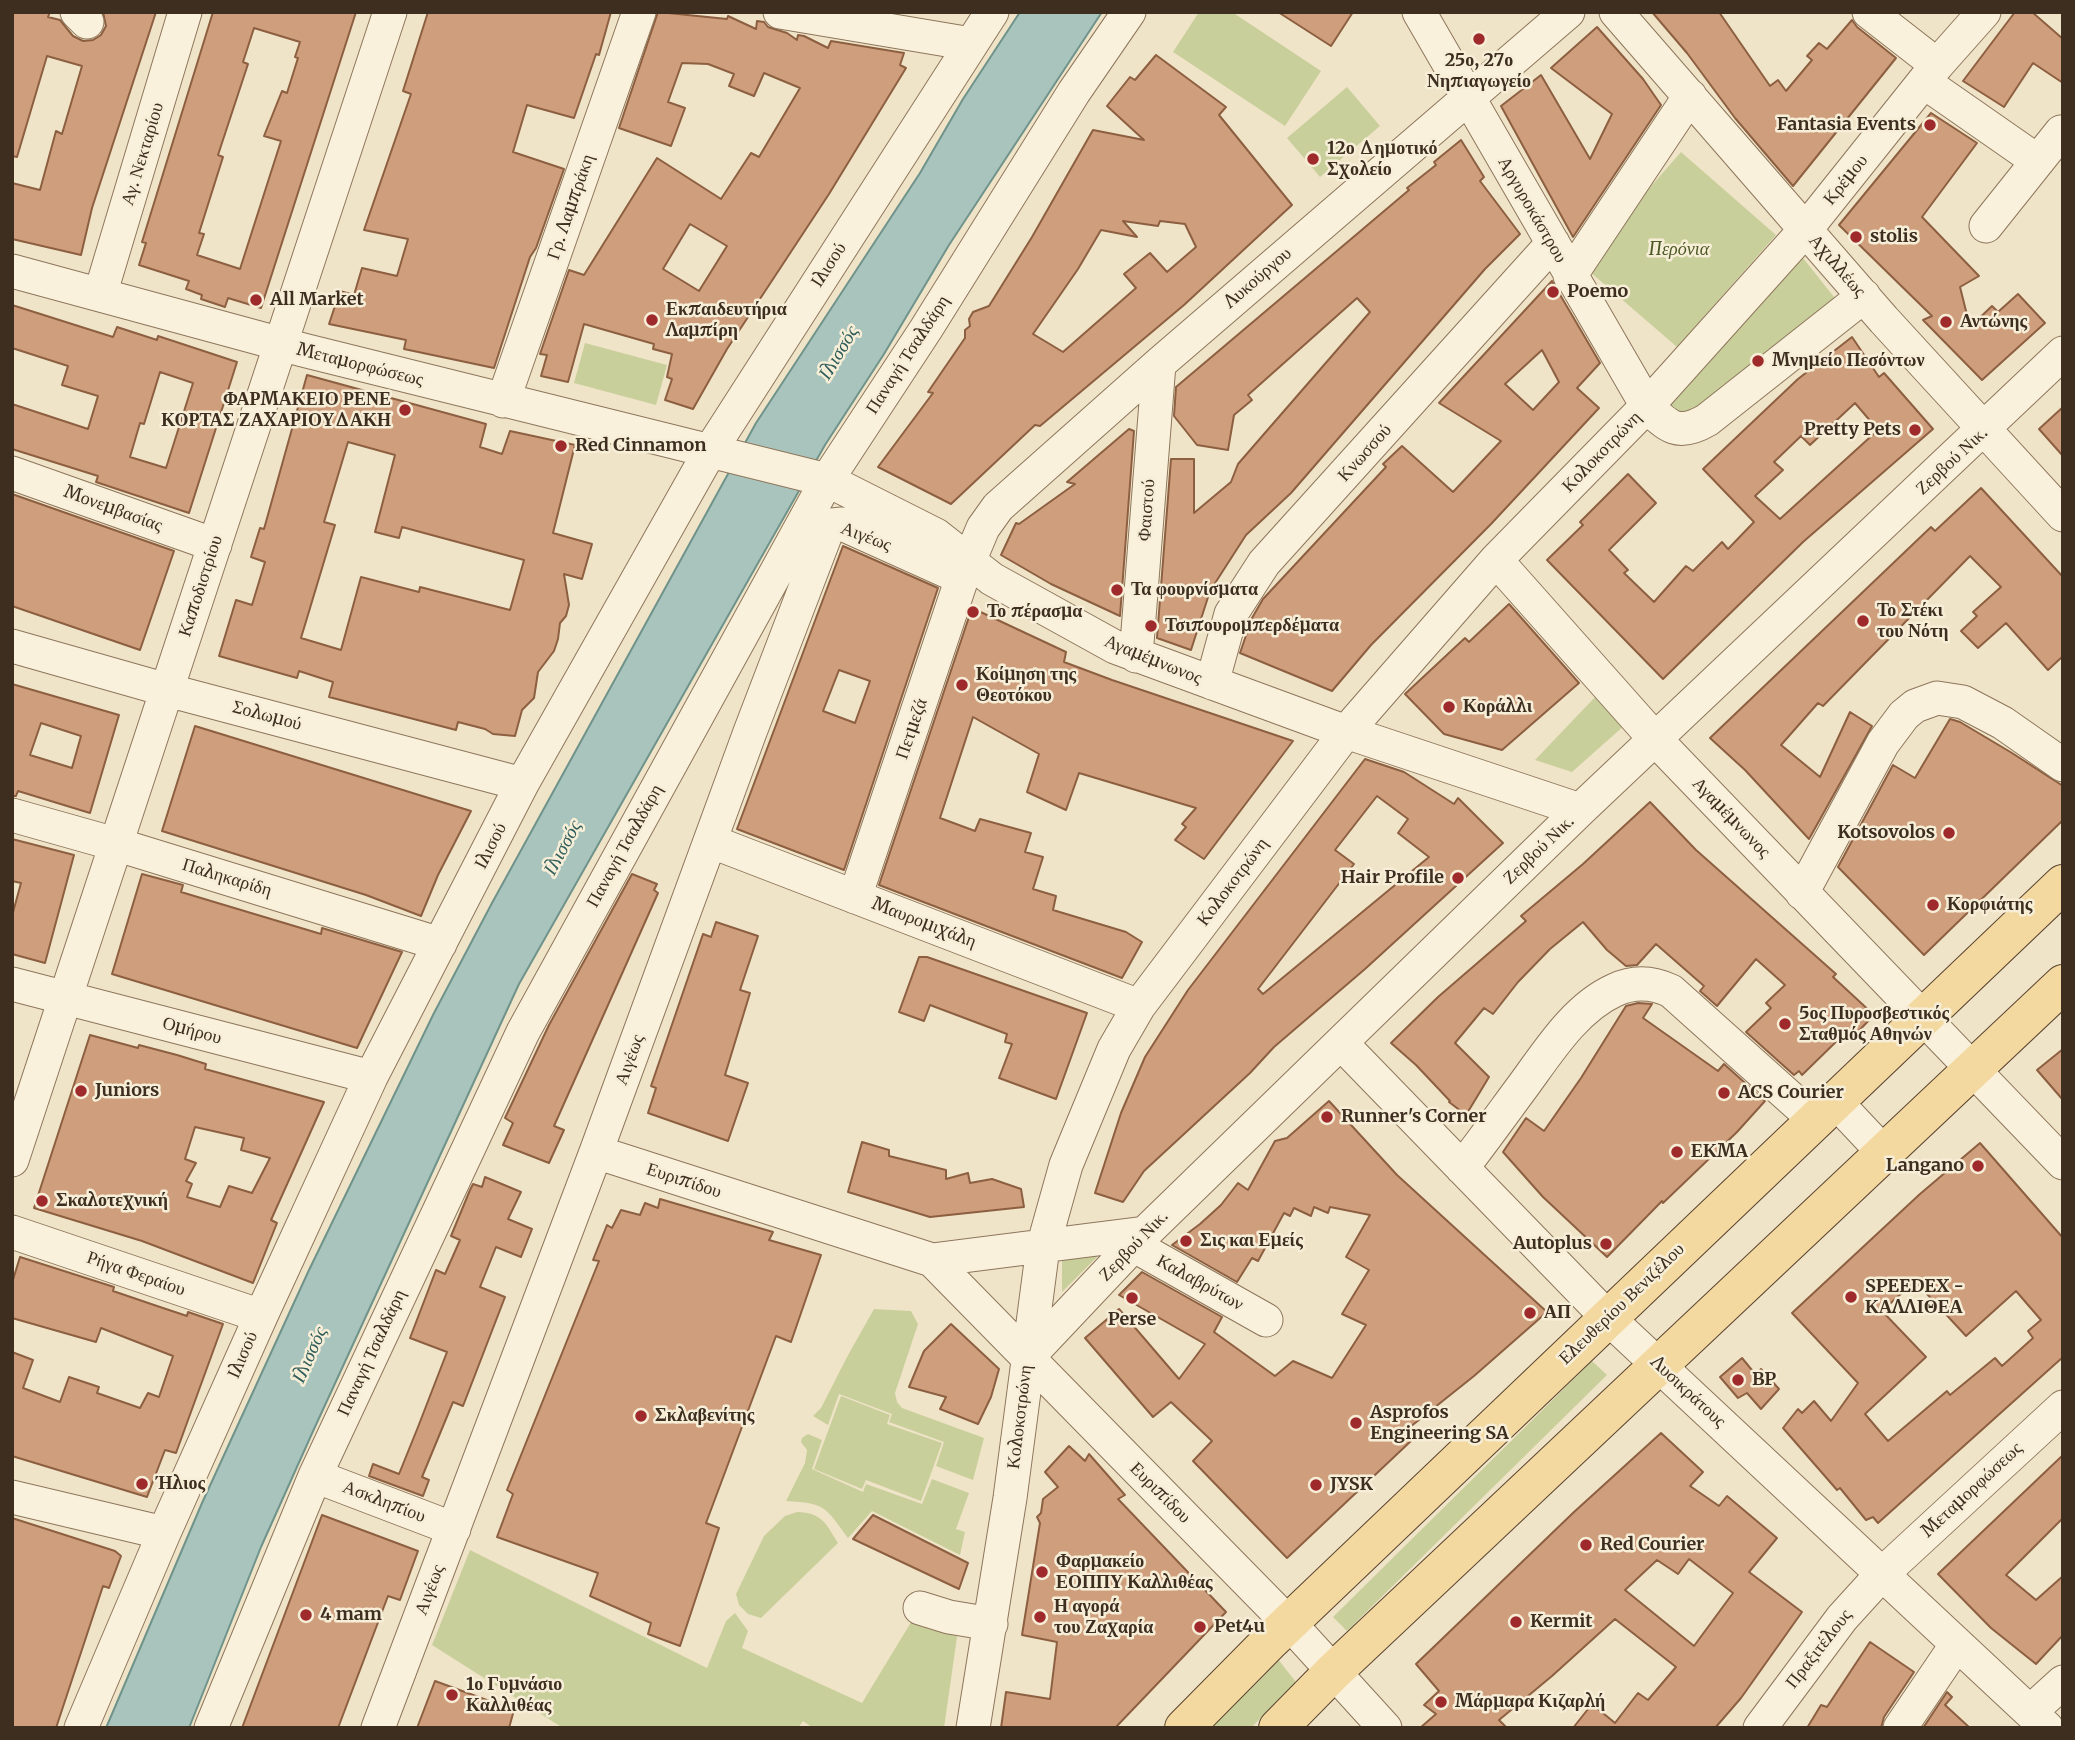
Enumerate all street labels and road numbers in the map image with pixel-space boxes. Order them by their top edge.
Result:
street label: Αγ. Νεκταρίου [117,100,169,208]
street label: Κρέμου [1819,150,1873,210]
street label: Γρ. Λαμπράκη [543,151,599,263]
street label: Αργυροκάστρου [1493,153,1571,267]
street label: Αχιλλέως [1804,230,1870,302]
street label: Ιλισού [807,239,851,291]
street label: Λυκούργου [1220,243,1296,313]
street label: Παναγή Τσαλδάρη [862,292,954,418]
street label: Μεταμορφώσεως [294,339,426,391]
street label: Κολοκοτρώνη [1558,407,1646,497]
street label: Κνωσσού [1333,420,1397,486]
street label: Ζερβού Νικ. [1912,422,1992,500]
street label: Φαιστού [1134,478,1160,542]
street label: Μονεμβασίας [61,481,165,537]
street label: Αιγέως [838,518,894,556]
street label: Καποδιστρίου [174,533,228,639]
street label: Αγαμέμνωνος [1101,631,1205,689]
street label: Σολωμού [230,696,304,736]
street label: Πετμεζά [892,696,932,762]
street label: Αγαμέμνωνος [1687,773,1775,863]
street label: Παναγή Τσαλδάρη [582,781,668,911]
street label: Ζερβού Νικ. [1499,811,1579,889]
street label: Ιλισού [470,819,512,873]
street label: Κολοκοτρώνη [1193,834,1273,930]
street label: Παληκαρίδη [180,854,274,902]
street label: Μαυρομιχάλη [869,893,979,953]
street label: Ομήρου [160,1013,224,1049]
street label: Αιγέως [611,1032,649,1088]
street label: Ευριπίδου [644,1159,724,1203]
street label: Ζερβού Νικ. [1095,1206,1173,1286]
street label: Ελευθερίου Βενιζέλου [1555,1239,1689,1369]
street label: Ρήγα Φεραίου [84,1247,188,1301]
street label: Καλαβρύτων [1153,1250,1247,1316]
street label: Παναγή Τσαλδάρη [333,1286,411,1420]
street label: Ιλισού [223,1328,263,1382]
street label: Λυσικράτους [1646,1352,1730,1432]
street label: Κολοκοτρώνη [1003,1364,1037,1470]
street label: Μεταμορφώσεως [1917,1438,2027,1542]
street label: Ευριπίδου [1125,1458,1195,1528]
street label: Ασκληπίου [339,1476,429,1528]
street label: Αιγέως [411,1562,449,1618]
street label: Πραξιτέλους [1781,1605,1857,1693]

